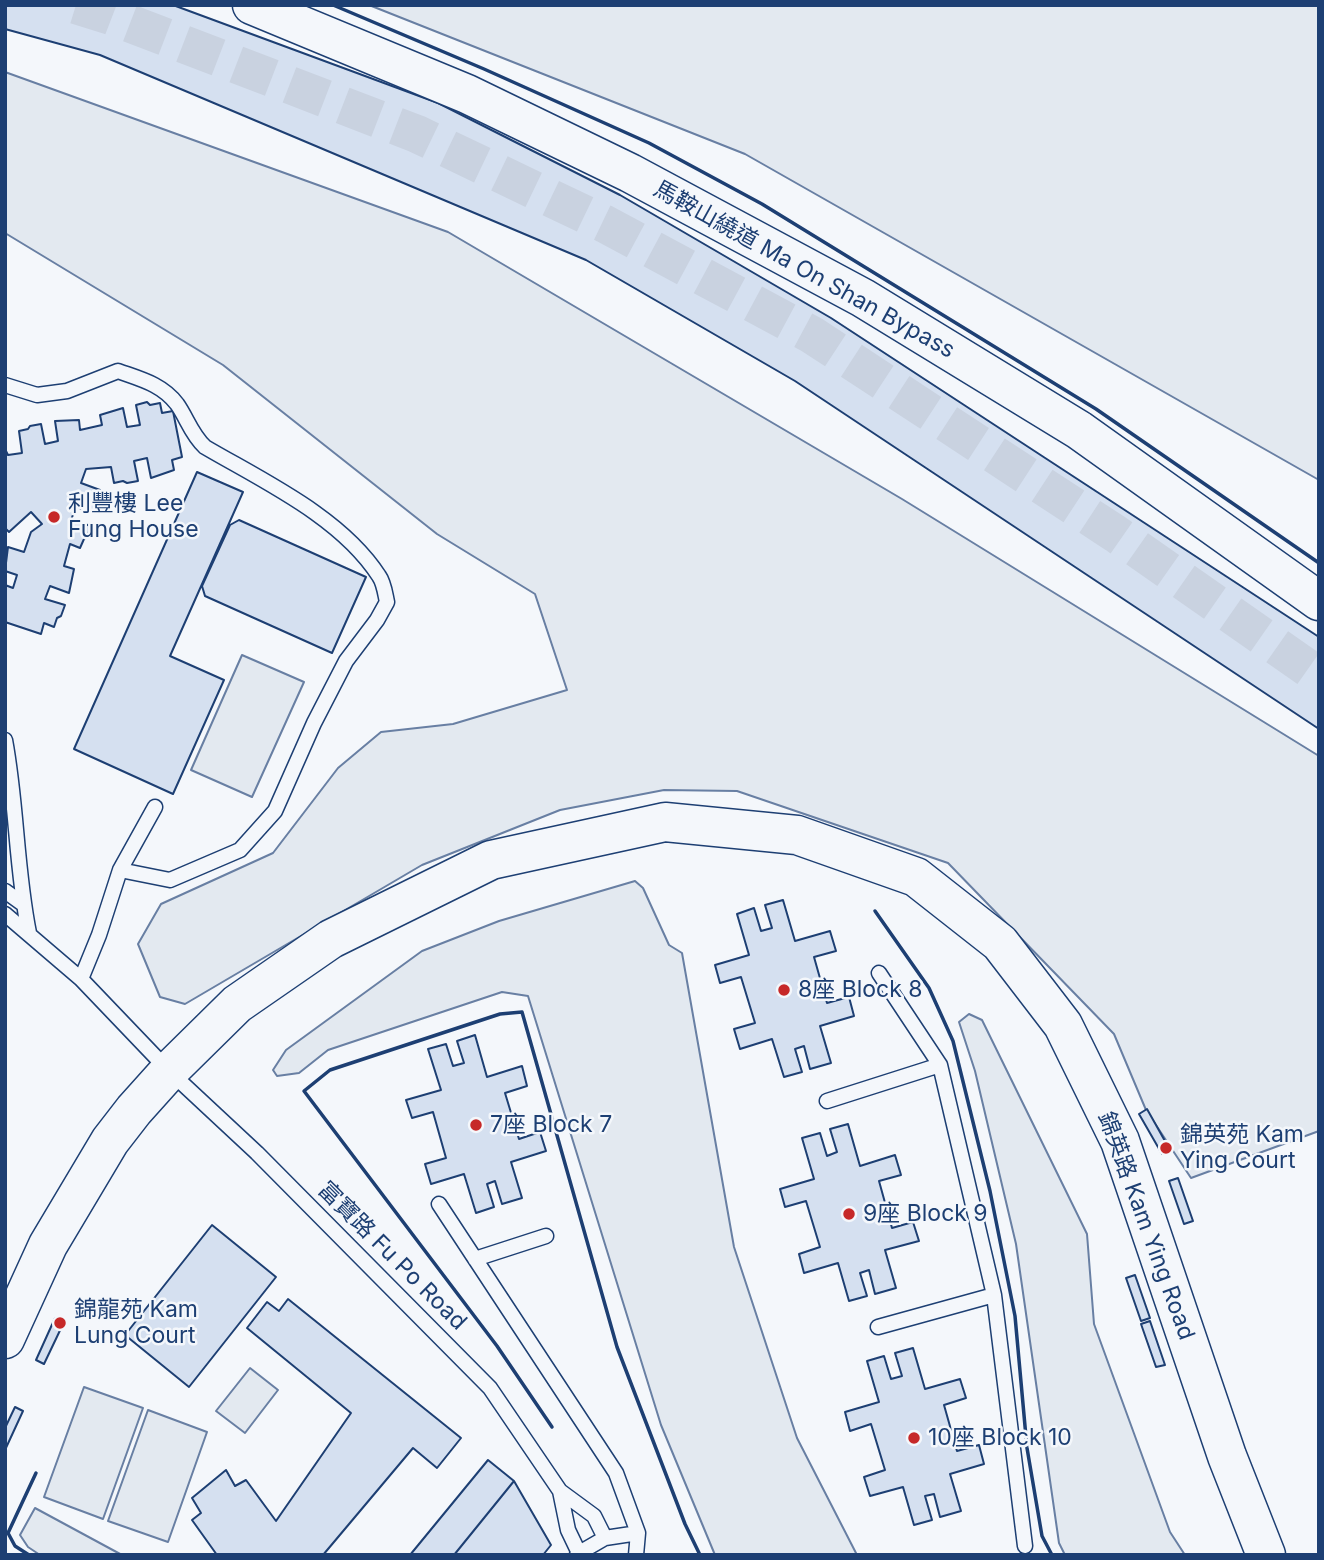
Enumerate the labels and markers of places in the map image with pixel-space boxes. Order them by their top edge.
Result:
place label: 利豐樓 Lee Fung House [68,490,199,544]
marker: 利豐樓 Lee Fung House [46,509,62,525]
place label: 8座 Block 8 [798,976,923,1004]
marker: 8座 Block 8 [776,982,792,998]
place label: 7座 Block 7 [490,1111,612,1139]
marker: 7座 Block 7 [468,1117,484,1133]
place label: 錦英苑 Kam Ying Court [1180,1121,1304,1175]
marker: 錦英苑 Kam Ying Court [1158,1140,1174,1156]
place label: 9座 Block 9 [863,1200,988,1228]
marker: 9座 Block 9 [841,1206,857,1222]
place label: 錦龍苑 Kam Lung Court [74,1296,198,1350]
marker: 錦龍苑 Kam Lung Court [52,1315,68,1331]
place label: 10座 Block 10 [928,1424,1072,1452]
marker: 10座 Block 10 [906,1430,922,1446]

